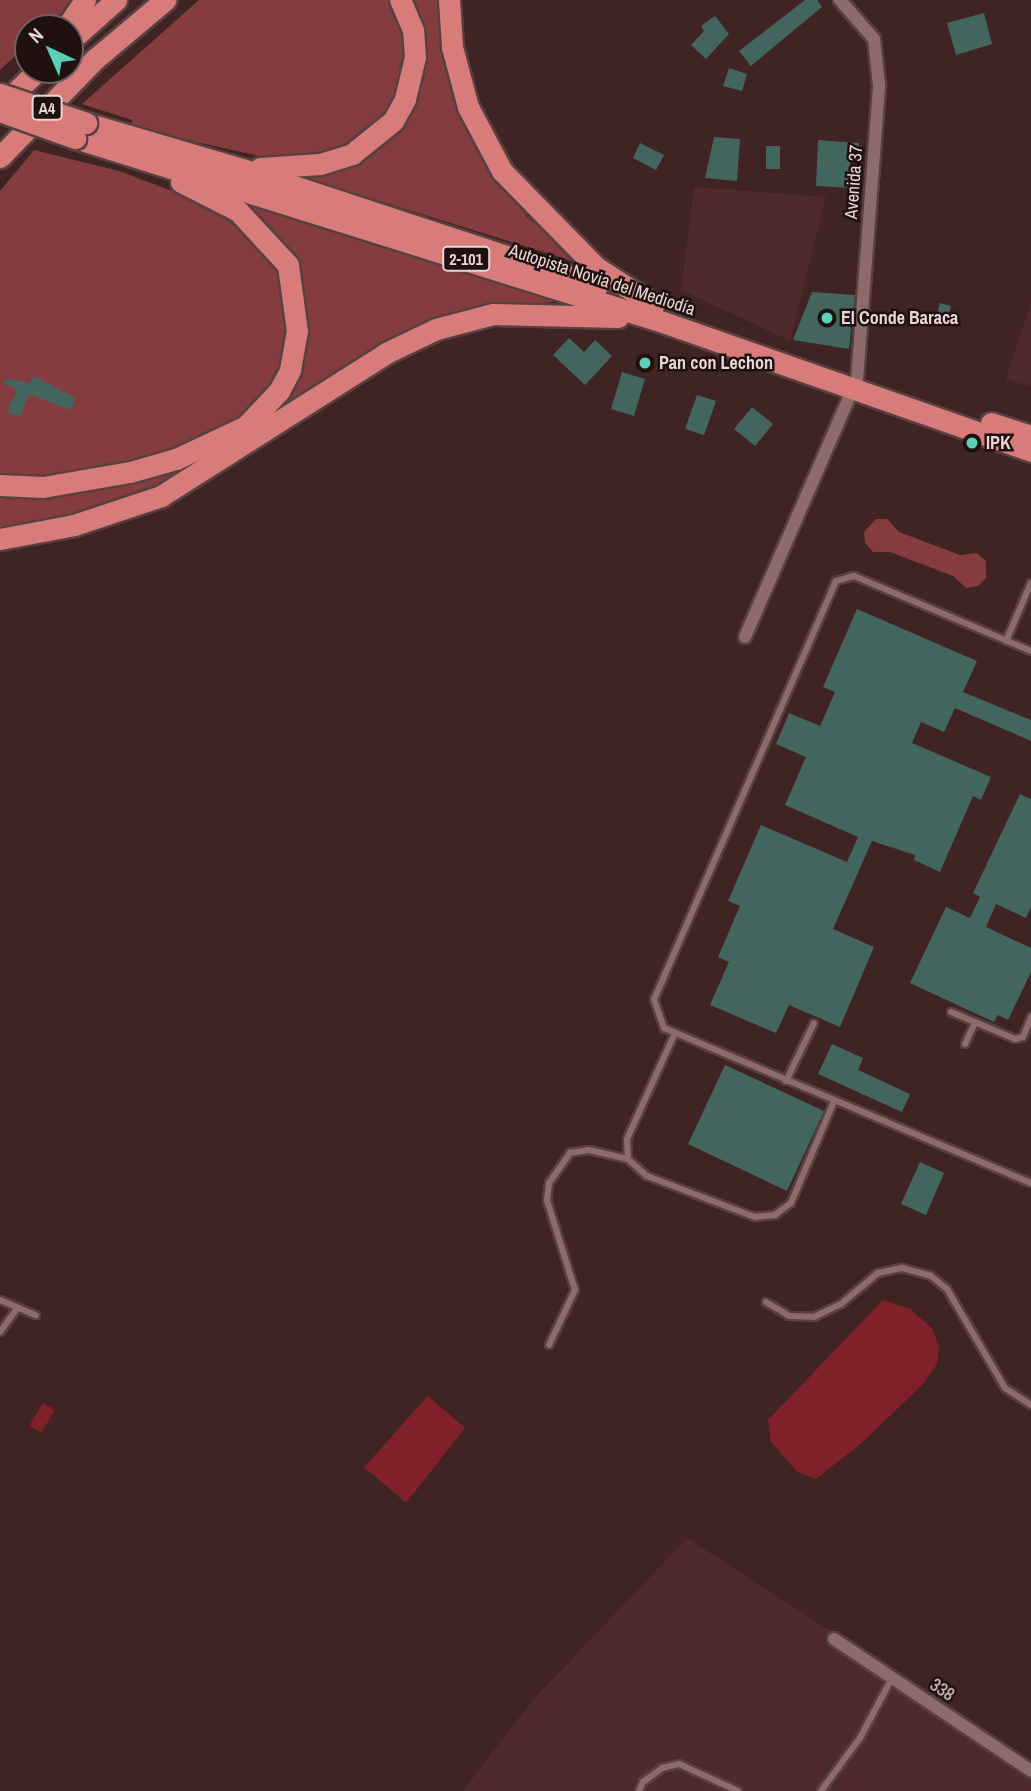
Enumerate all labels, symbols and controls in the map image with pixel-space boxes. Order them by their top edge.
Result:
north arrow [14,14,84,84]
text: N [23,22,49,49]
road number: A4 [31,96,63,120]
street label: Avenida 37 [841,144,867,220]
street label: Autopista Novia del Mediodía [506,240,698,320]
road number: 2-101 [442,246,490,272]
place label: El Conde Baraca [841,307,958,329]
marker: El Conde Baraca [819,310,835,326]
place label: Pan con Lechon [659,352,773,374]
marker: Pan con Lechon [637,355,653,371]
place label: IPK [986,432,1011,454]
marker: IPK [964,435,980,451]
street label: 338 [926,1674,958,1706]

